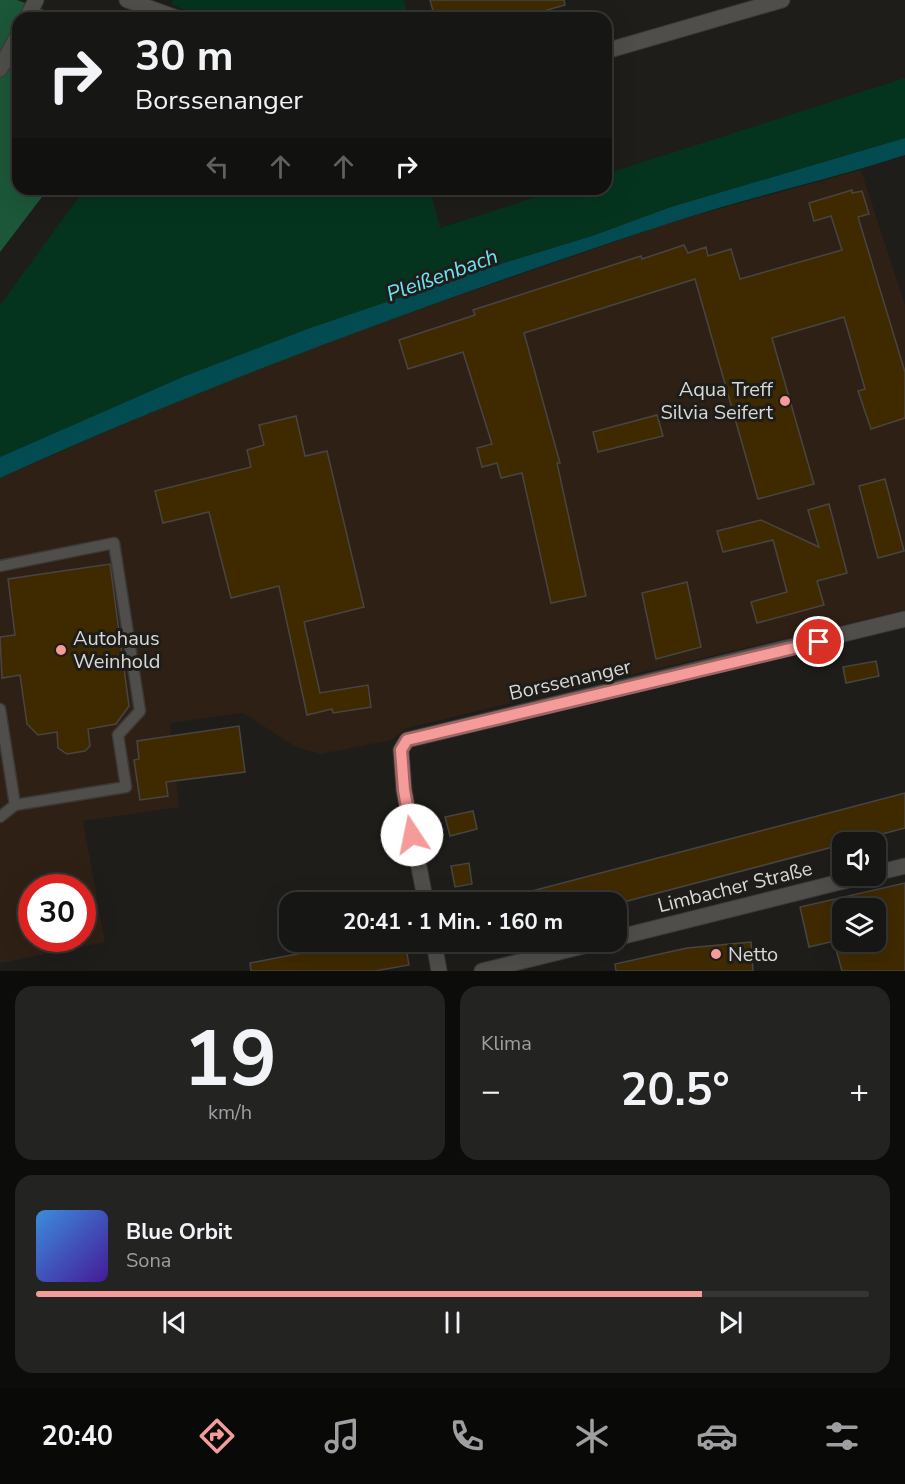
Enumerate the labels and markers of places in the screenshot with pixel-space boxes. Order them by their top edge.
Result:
place label: Aqua Treff Silvia Seifert [660,376,774,426]
marker: Aqua Treff Silvia Seifert [778,394,792,408]
pin [793,616,844,667]
place label: Autohaus Weinhold [73,625,160,675]
marker: Autohaus Weinhold [54,643,68,657]
place label: Netto [728,941,778,968]
marker: Netto [709,947,723,961]

